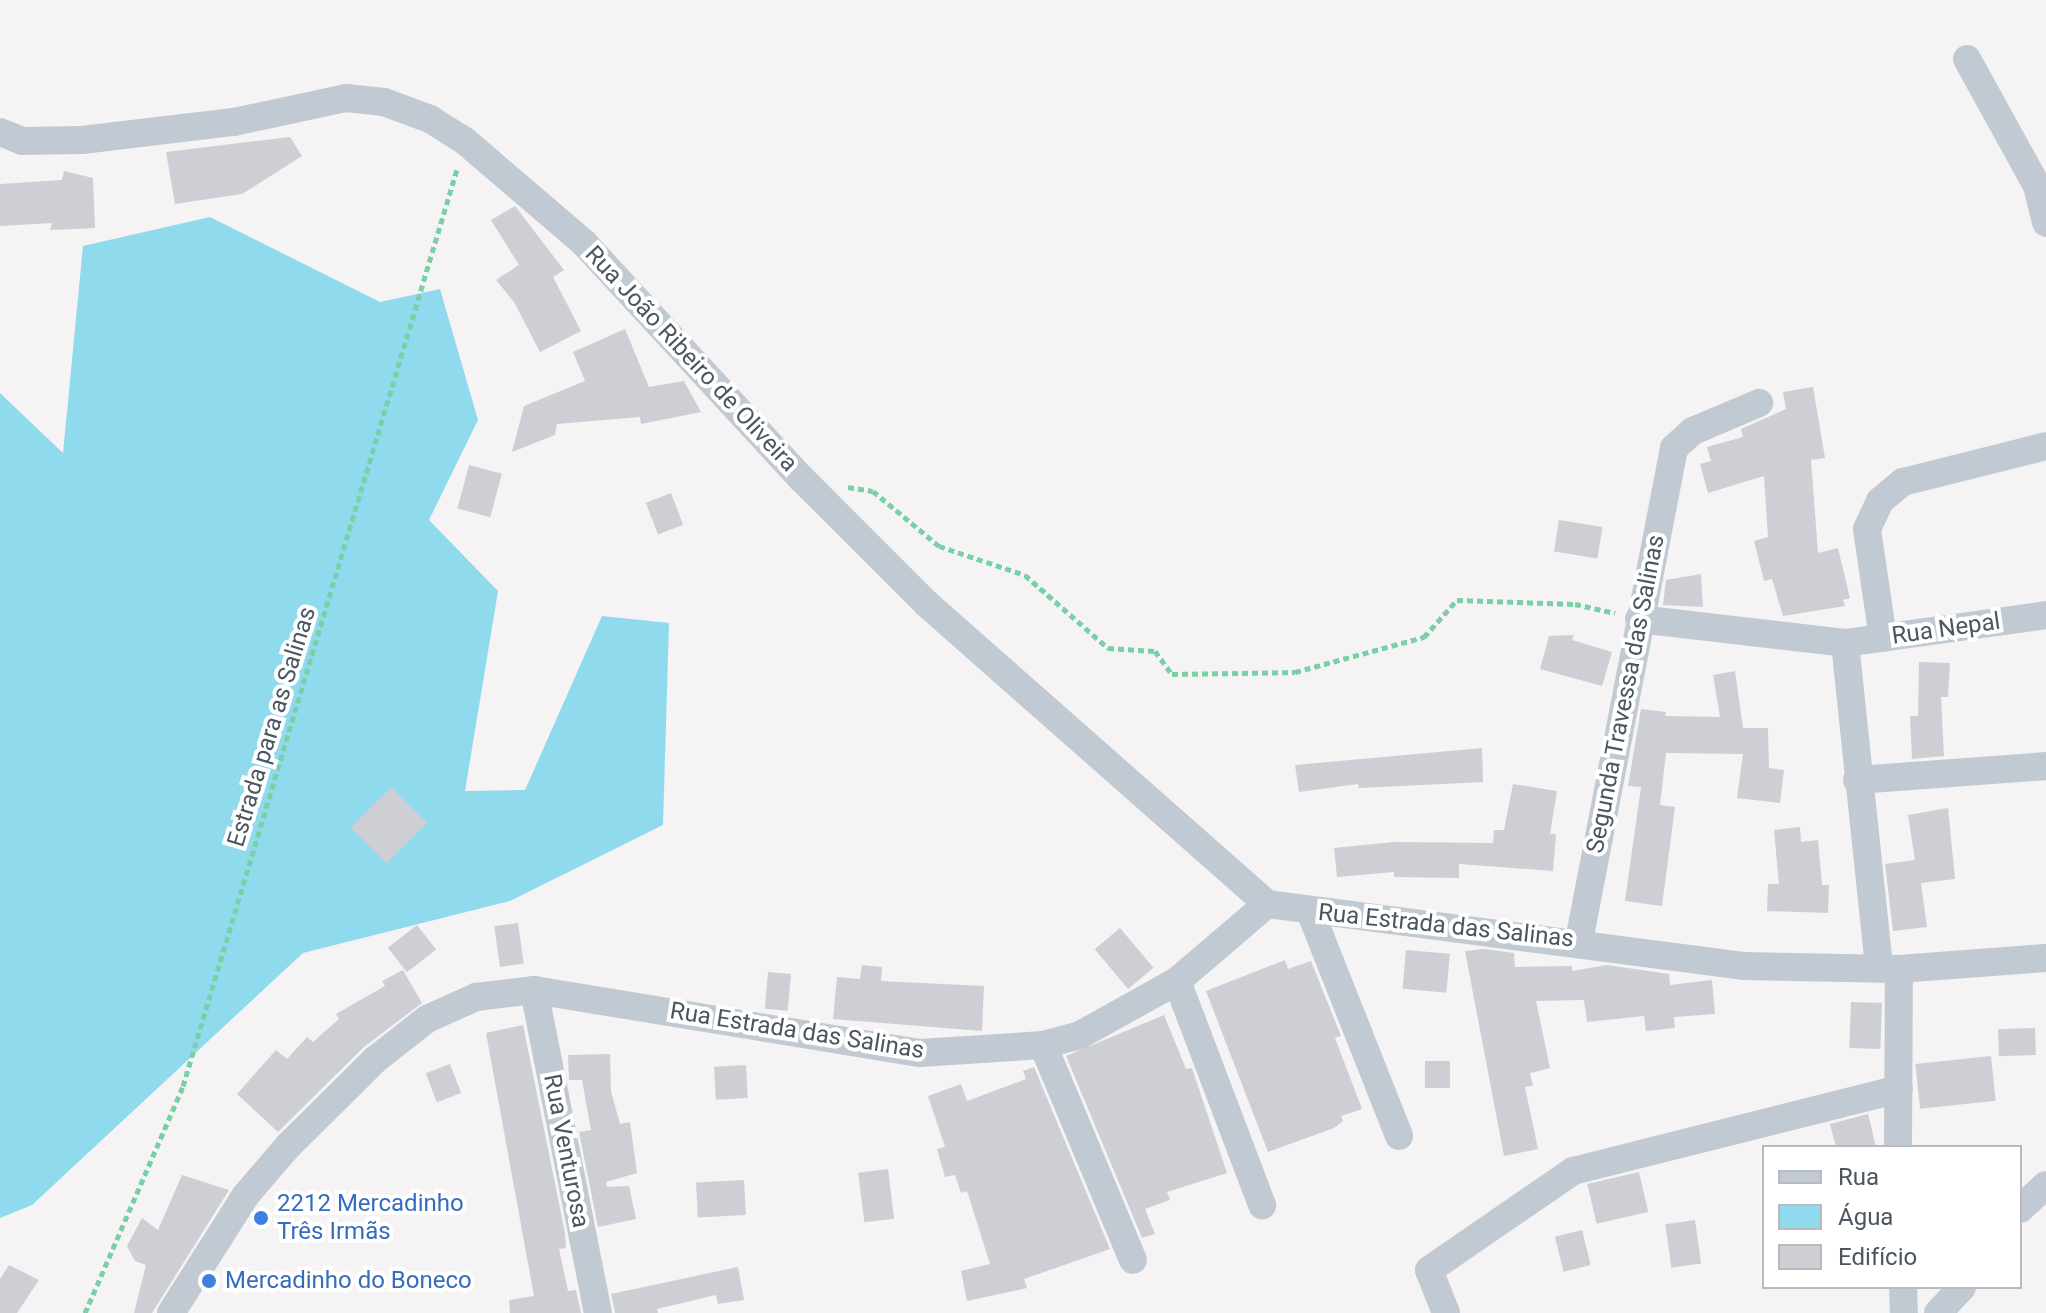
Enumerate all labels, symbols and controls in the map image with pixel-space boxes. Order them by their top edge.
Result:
street label: Rua João Ribeiro de Oliveira [579,240,803,478]
street label: Segunda Travessa das Salinas [1581,532,1671,856]
street label: Estrada para as Salinas [222,604,322,850]
street label: Rua Nepal [1890,607,2002,651]
street label: Rua Estrada das Salinas [1317,898,1575,954]
street label: Rua Estrada das Salinas [668,997,926,1065]
street label: Rua Venturosa [537,1072,595,1230]
legend [1762,1145,2022,1289]
text: Rua [1838,1163,1879,1191]
place label: 2212 Mercadinho Três Irmãs [277,1190,464,1246]
text: Água [1838,1203,1893,1231]
marker: 2212 Mercadinho Três Irmãs [252,1209,270,1227]
text: Edifício [1838,1243,1917,1271]
place label: Mercadinho do Boneco [225,1267,472,1295]
marker: Mercadinho do Boneco [200,1272,218,1290]

